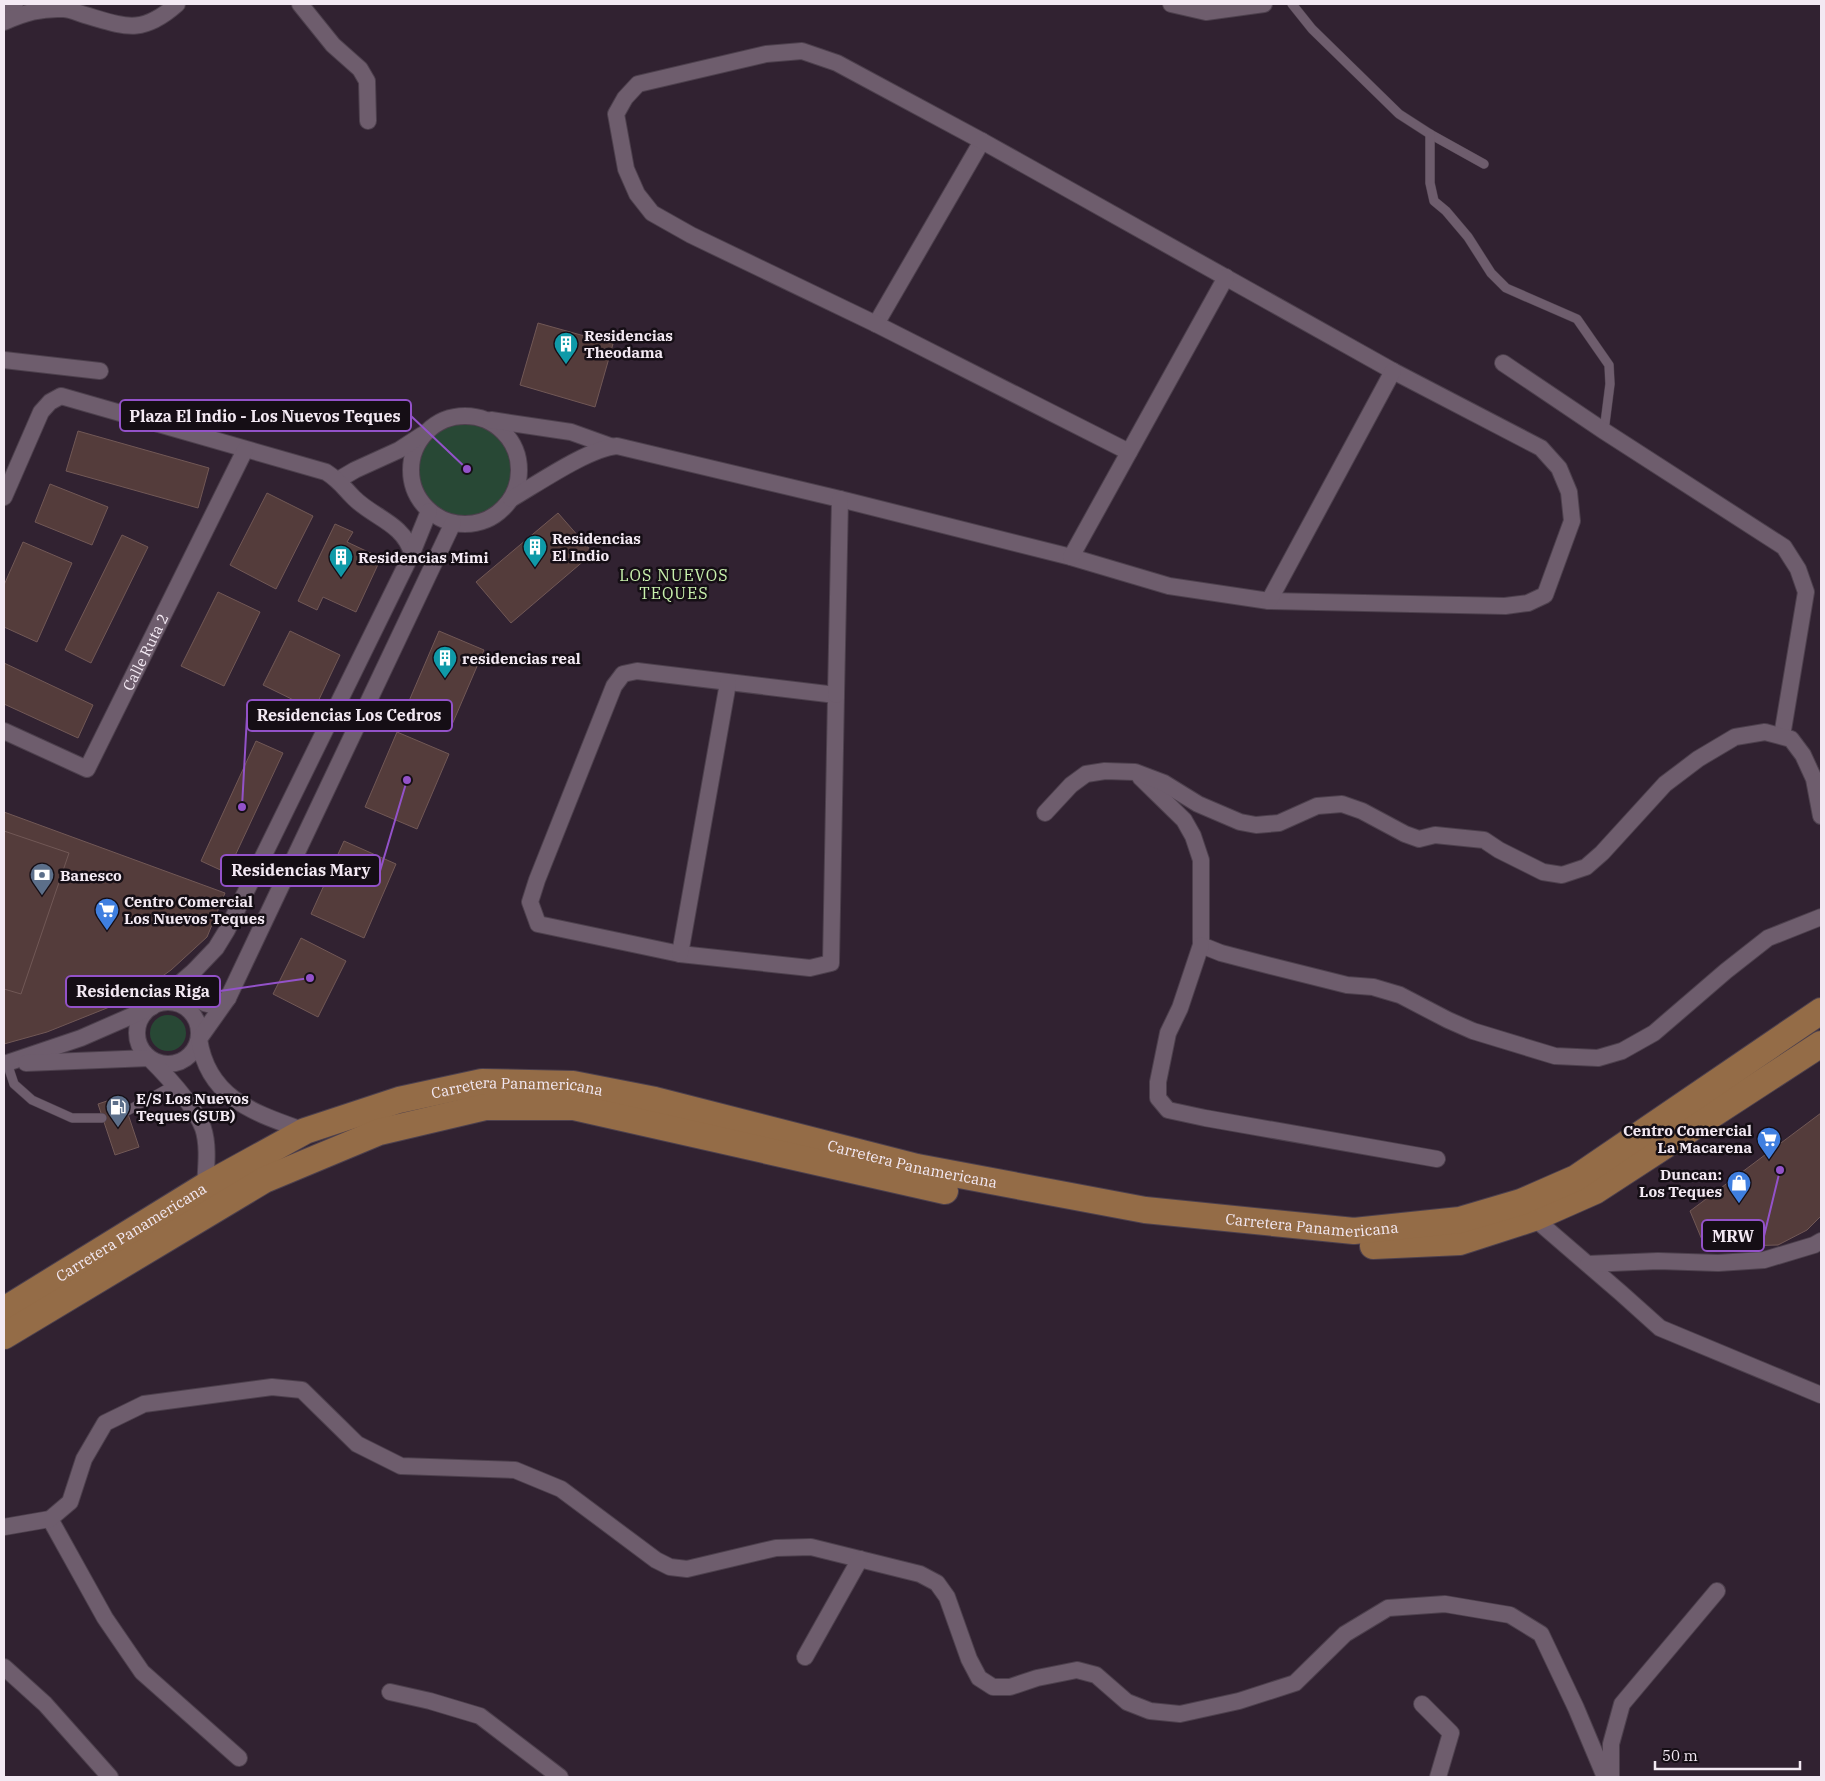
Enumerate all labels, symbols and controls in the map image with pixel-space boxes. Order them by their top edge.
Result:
place label: Residencias Theodama [584,326,673,362]
building icon: Residencias Theodama [553,331,579,365]
callout: Plaza El Indio - Los Nuevos Teques [120,400,411,431]
text: Plaza El Indio - Los Nuevos Teques [129,406,401,426]
place label: Residencias El Indio [552,529,641,565]
building icon: Residencias El Indio [522,534,548,568]
building icon: Residencias Mimi [328,544,354,578]
place label: Residencias Mimi [358,548,488,567]
district label: LOS NUEVOS TEQUES [619,565,729,603]
street label: Calle Ruta 2 [118,610,172,694]
building icon: residencias real [432,645,458,679]
place label: residencias real [462,649,581,668]
callout: Residencias Los Cedros [247,700,452,731]
text: Residencias Los Cedros [257,705,441,725]
callout: Residencias Mary [221,855,380,886]
text: Residencias Mary [231,860,372,880]
bank icon: Banesco [29,862,55,896]
place label: Banesco [60,866,122,885]
place label: Centro Comercial Los Nuevos Teques [124,892,265,928]
supermarket icon: Centro Comercial Los Nuevos Teques [94,897,120,931]
callout: Residencias Riga [66,976,220,1007]
text: Residencias Riga [76,981,210,1001]
street label: Carretera Panamericana [429,1073,605,1102]
place label: E/S Los Nuevos Teques (SUB) [136,1089,249,1125]
fuel station icon: E/S Los Nuevos Teques (SUB) [105,1094,131,1128]
place label: Centro Comercial La Macarena [1623,1121,1752,1157]
supermarket icon: Centro Comercial La Macarena [1756,1126,1782,1160]
street label: Carretera Panamericana [826,1135,999,1191]
place label: Duncan: Los Teques [1639,1165,1722,1201]
shop icon: Duncan: Los Teques [1726,1170,1752,1204]
street label: Carretera Panamericana [52,1178,210,1285]
street label: Carretera Panamericana [1225,1209,1399,1241]
callout: MRW [1702,1220,1764,1251]
text: MRW [1712,1226,1755,1246]
scale bar [1655,1738,1800,1770]
text: 50 m [1662,1746,1698,1765]

